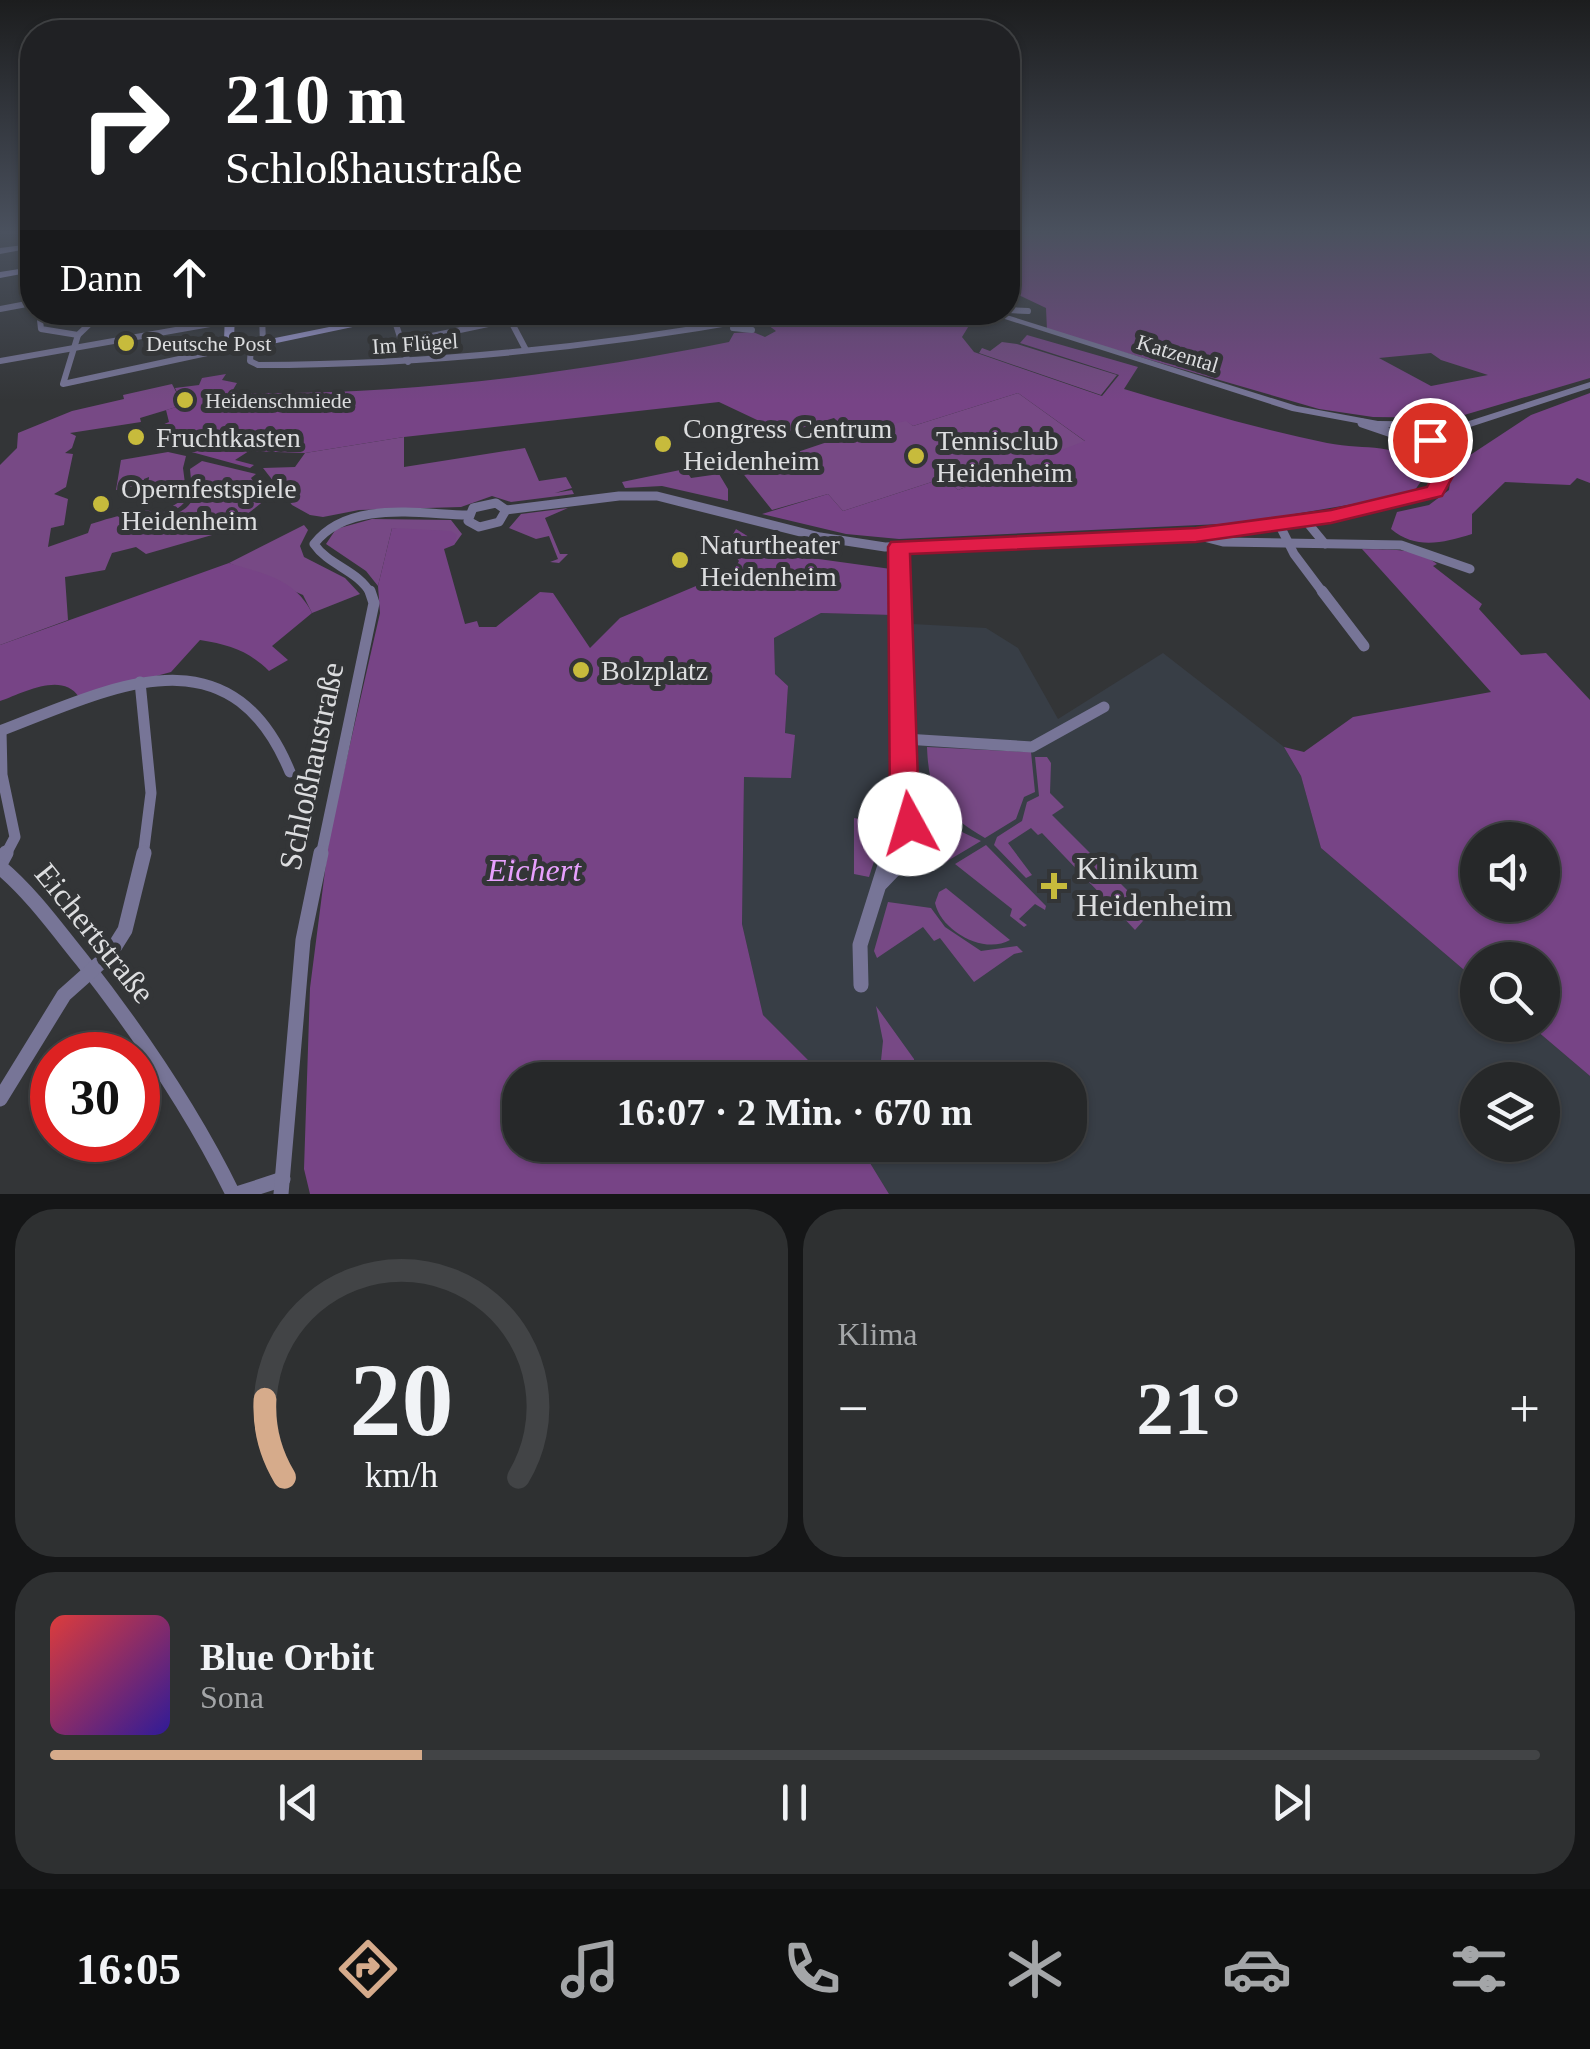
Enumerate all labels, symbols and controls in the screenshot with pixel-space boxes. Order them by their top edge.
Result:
icon: right [60,60,190,190]
text: 210 m [225,61,406,138]
text: Schloßhaustraße [225,143,522,193]
icon: ahead [162,250,217,305]
text: Dann [60,257,142,299]
street label: Im Flügel [371,328,459,359]
street label: Katzental [1134,329,1222,378]
place label: Deutsche Post [146,331,271,356]
marker: Deutsche Post [115,332,137,354]
place label: Heidenschmiede [205,388,352,413]
marker: Heidenschmiede [174,389,196,411]
pin [1388,398,1473,483]
place label: Congress Centrum Heidenheim [683,413,892,476]
icon: arrive [1403,413,1458,468]
place label: Fruchtkasten [156,422,301,453]
place label: Tennisclub Heidenheim [936,425,1073,488]
marker: Fruchtkasten [125,426,147,448]
marker: Congress Centrum Heidenheim [652,433,674,455]
marker: Tennisclub Heidenheim [905,445,927,467]
place label: Opernfestspiele Heidenheim [121,473,297,536]
marker: Opernfestspiele Heidenheim [90,493,112,515]
place label: Naturtheater Heidenheim [700,529,841,592]
marker: Naturtheater Heidenheim [669,549,691,571]
place label: Bolzplatz [601,655,708,686]
street label: Schloßhaustraße [271,659,351,873]
marker: Bolzplatz [570,659,592,681]
position arrow [858,772,962,876]
map controls [1460,822,1560,1162]
button: sound [1460,822,1560,922]
place label: Klinikum Heidenheim [1076,850,1233,923]
park label: Eichert [486,852,582,888]
street label: Eichertstraße [28,856,162,1010]
marker: Klinikum Heidenheim [1041,873,1067,899]
button: search [1460,942,1560,1042]
speed limit sign: 30 [30,1032,160,1162]
button: layers [1460,1062,1560,1162]
text: 16:07 · 2 Min. · 670 m [617,1091,972,1133]
text: Klima [838,1316,917,1352]
text: 20 [349,1342,453,1457]
text: 21° [1136,1367,1241,1450]
text: − [838,1378,869,1439]
text: + [1509,1378,1540,1439]
text: km/h [365,1455,438,1495]
text: Blue Orbit [200,1636,374,1678]
text: Sona [200,1679,264,1715]
icon: previous [271,1775,326,1830]
icon: pause [767,1775,822,1830]
icon: next [1264,1775,1319,1830]
icon: directions [333,1934,403,2004]
icon: music [555,1934,625,2004]
icon: phone [777,1934,847,2004]
icon: climate [1000,1934,1070,2004]
icon: car [1222,1934,1292,2004]
icon: filters [1444,1934,1514,2004]
text: 16:05 [76,1944,181,1994]

